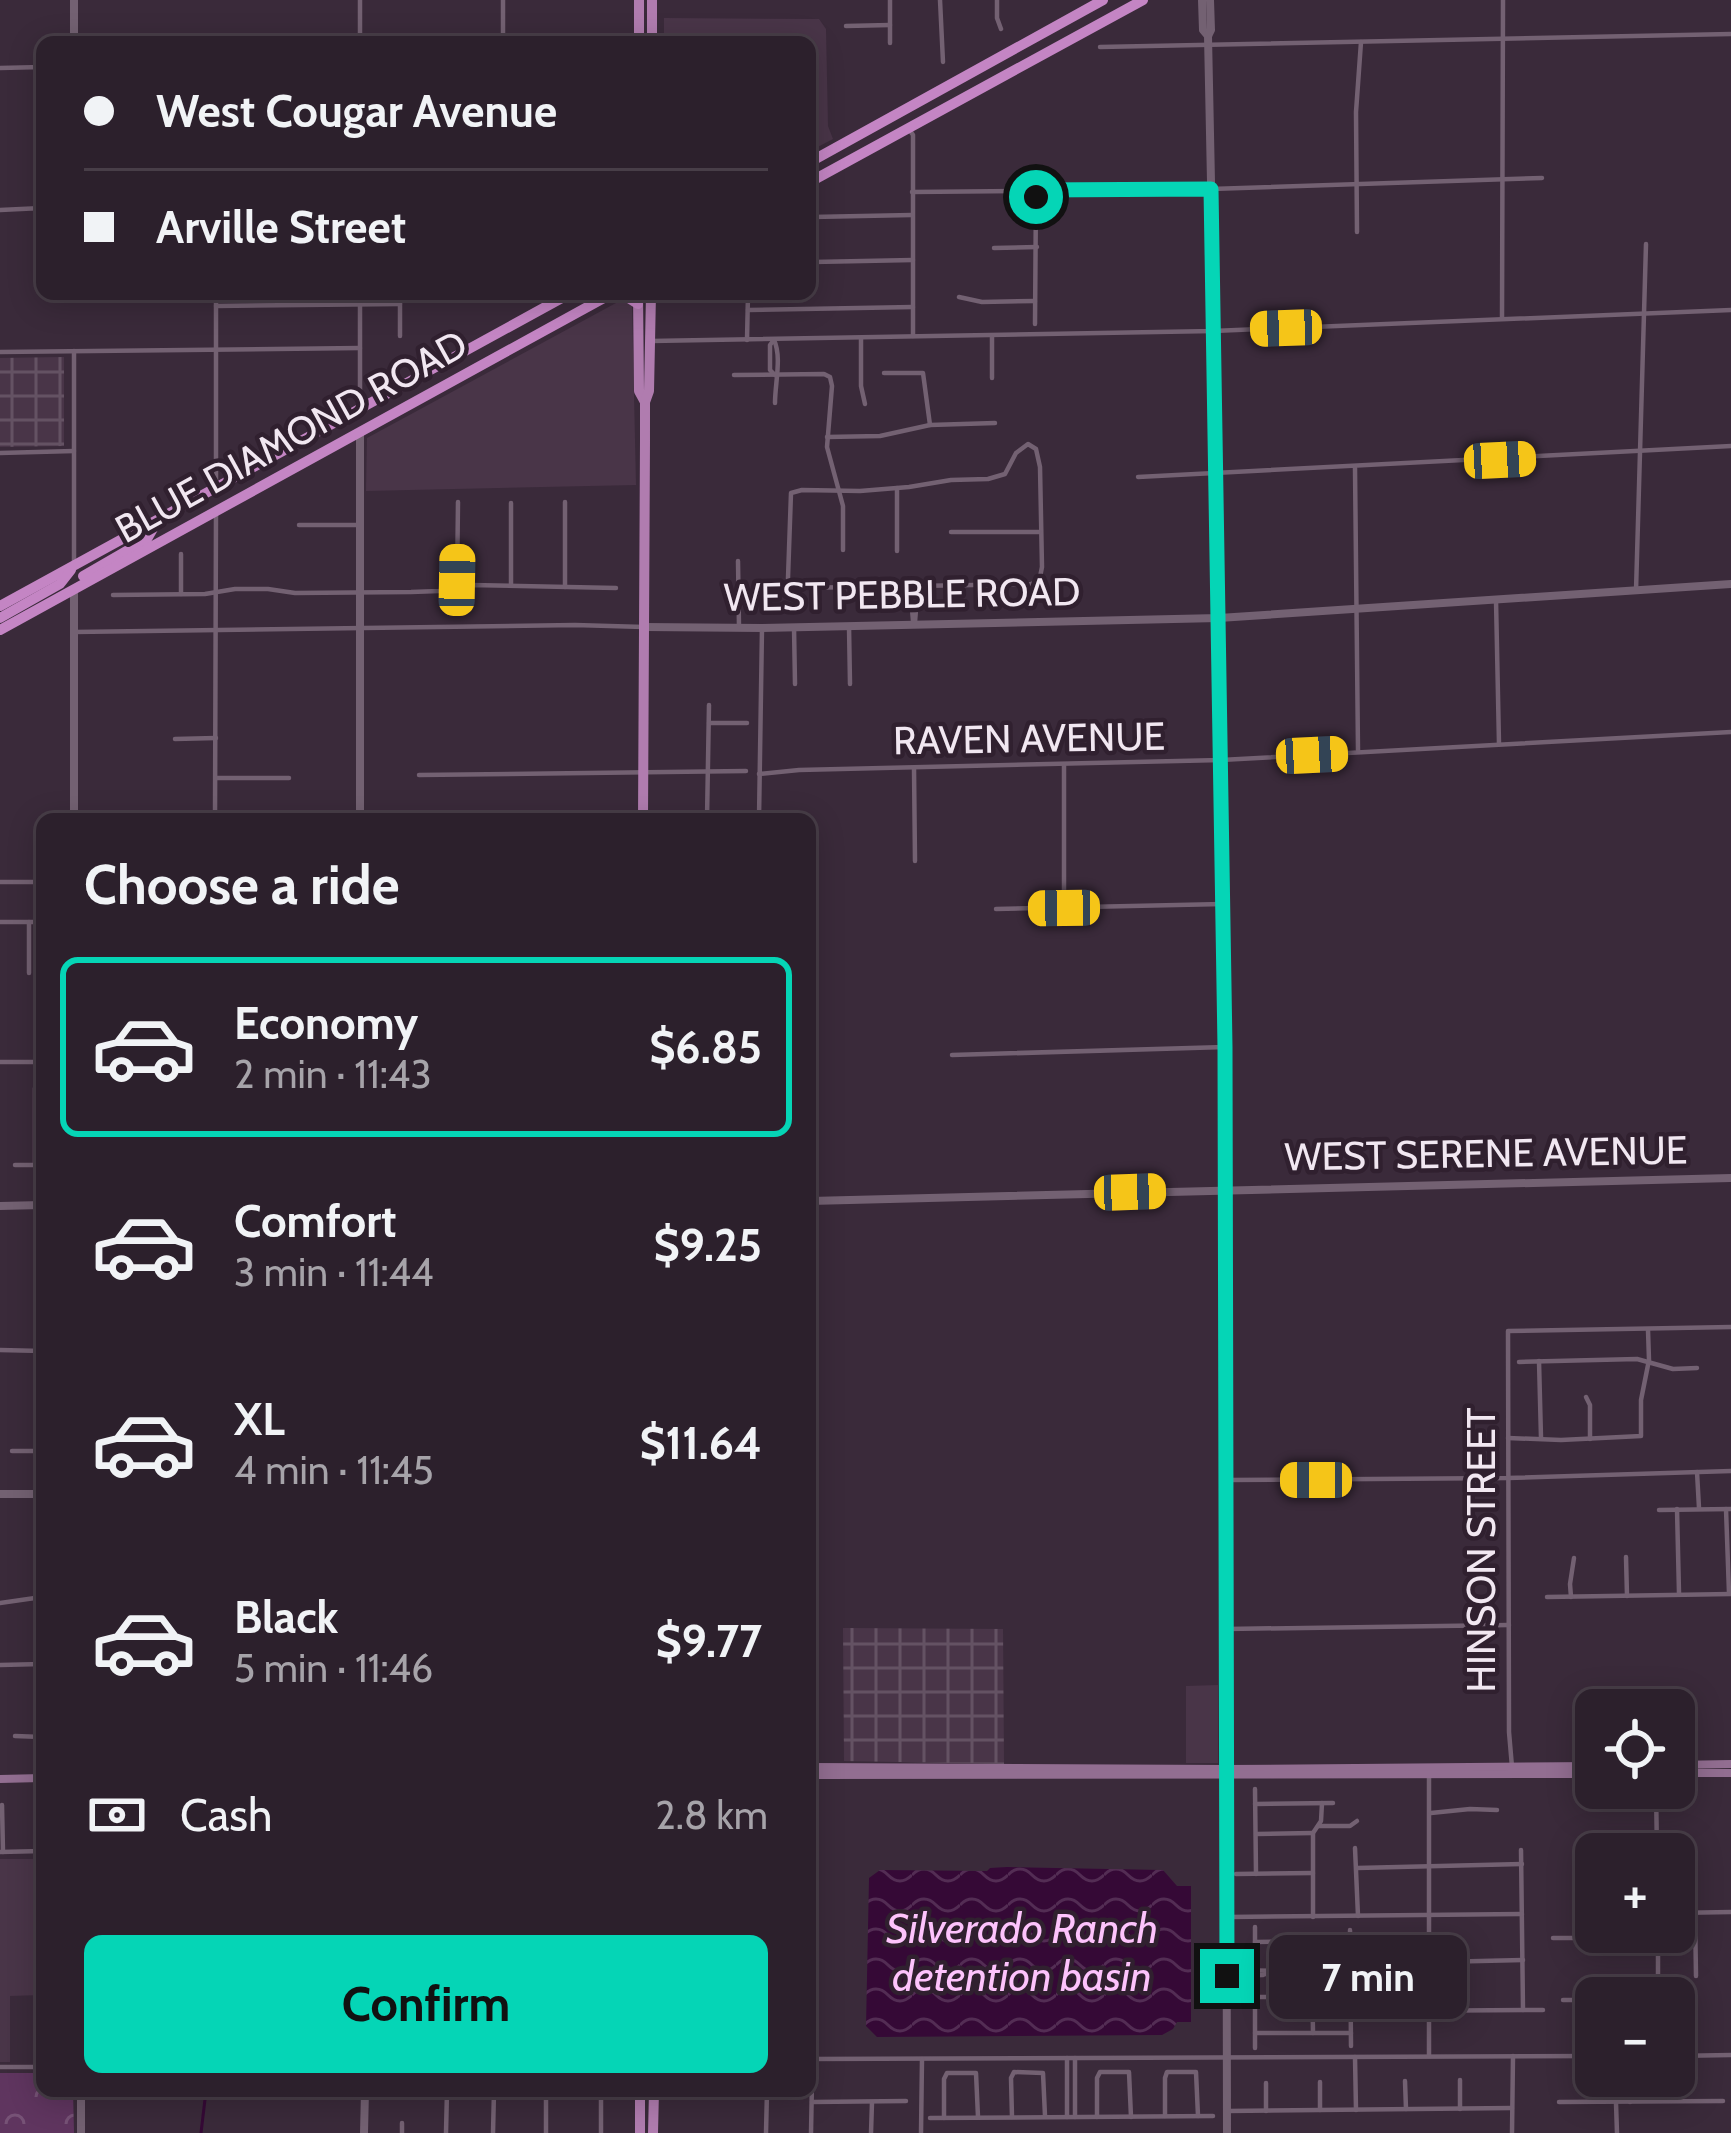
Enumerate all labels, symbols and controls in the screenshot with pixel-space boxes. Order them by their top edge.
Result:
text: West Cougar Avenue [156,84,557,138]
route start [1009,170,1063,224]
text: Arville Street [156,200,406,254]
car [1249,309,1323,347]
street label: BLUE DIAMOND ROAD [107,319,475,553]
car [1463,440,1537,480]
car [438,544,476,616]
street label: WEST PEBBLE ROAD [723,567,1081,621]
street label: RAVEN AVENUE [893,712,1165,764]
car [1275,735,1349,775]
text: Choose a ride [84,852,399,918]
car [1028,889,1100,927]
icon: car [90,993,198,1101]
text: Economy [234,996,418,1050]
text: $6.85 [649,1020,762,1074]
text: 2 min · 11:43 [234,1050,432,1098]
street label: WEST SERENE AVENUE [1284,1125,1688,1181]
car [1093,1173,1167,1211]
icon: car [90,1191,198,1299]
text: Comfort [234,1194,397,1248]
text: $9.25 [653,1218,762,1272]
text: 3 min · 11:44 [234,1248,434,1296]
icon: car [90,1389,198,1497]
text: XL [234,1392,285,1446]
street label: HINSON STREET [1457,1407,1505,1693]
text: $11.64 [639,1416,762,1470]
text: 4 min · 11:45 [234,1446,434,1494]
car [1280,1462,1352,1498]
icon: car [90,1587,198,1695]
text: Black [234,1590,338,1644]
text: $9.77 [655,1614,762,1668]
text: 5 min · 11:46 [234,1644,433,1692]
map controls [1575,1689,1695,2097]
button: locate [1575,1689,1695,1809]
icon: cash [84,1782,150,1848]
text: Cash [180,1788,272,1842]
text: 2.8 km [655,1791,768,1839]
button: + [1575,1833,1695,1953]
water label: Silverado Ranch detention basin [886,1902,1158,2002]
callout: 7 min [1269,1934,1467,2018]
button: Confirm [84,1935,768,2073]
route end [1200,1949,1254,2003]
text: 7 min [1321,1953,1415,2001]
button: − [1575,1977,1695,2097]

